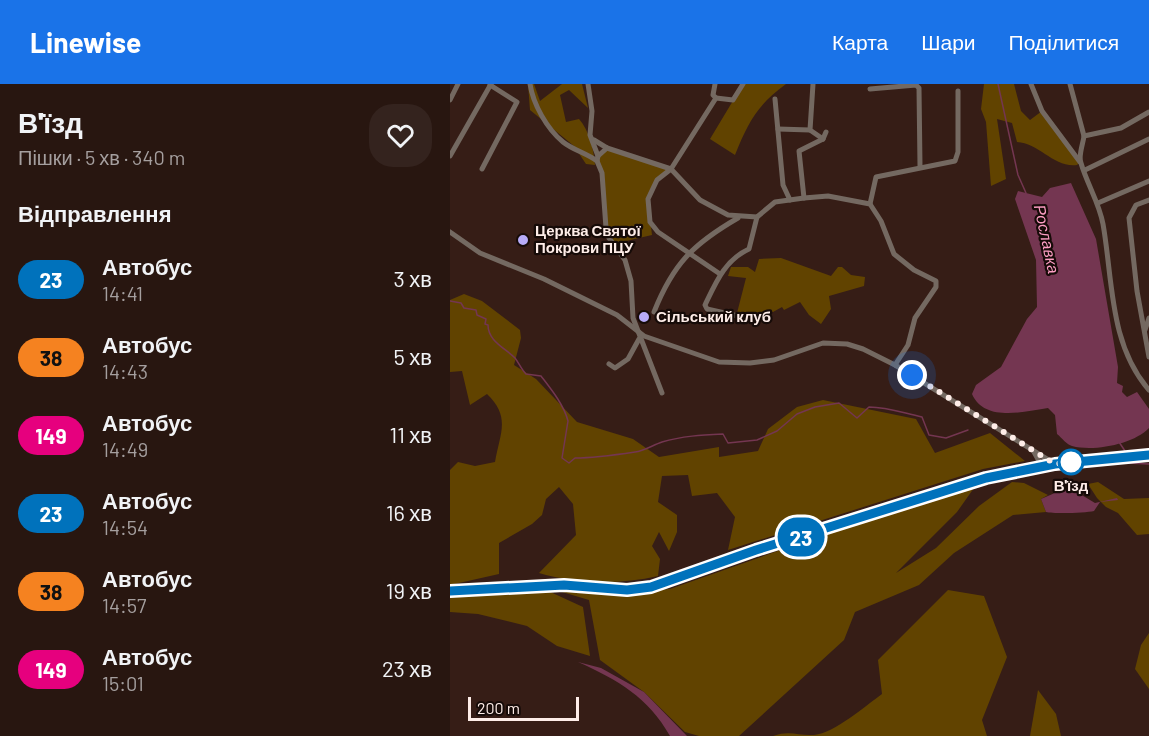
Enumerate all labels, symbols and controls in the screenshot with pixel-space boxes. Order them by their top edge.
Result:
text: Linewise [30,25,141,59]
text: Карта [832,29,888,54]
text: Шари [921,29,976,54]
text: Поділитися [1009,29,1119,54]
button: heart [369,104,432,167]
text: В'їзд [18,105,83,139]
text: Пішки · 5 хв · 340 m [18,145,185,169]
text: Відправлення [18,200,172,226]
water label: Рославка [1031,203,1064,275]
place label: Церква Святої Покрови ПЦУ [535,221,641,256]
marker: Церква Святої Покрови ПЦУ [516,233,530,247]
text: Автобус [102,253,192,279]
text: 3 хв [394,265,432,291]
text: 23 [40,267,62,292]
text: 14:41 [102,281,143,305]
place label: Сільський клуб [656,307,771,325]
marker: Сільський клуб [637,310,651,324]
text: Автобус [102,331,192,357]
text: 5 хв [394,343,432,369]
text: 38 [40,345,62,370]
text: 14:43 [102,359,148,383]
your location [897,360,927,390]
text: Автобус [102,409,192,435]
text: 11 хв [389,421,432,447]
text: 149 [35,423,67,448]
text: 14:49 [102,437,148,461]
marker: В'їзд [1058,449,1084,475]
place label: В'їзд [1054,476,1089,494]
text: Автобус [102,487,192,513]
text: 16 хв [386,499,432,525]
text: 23 [40,501,62,526]
text: 14:54 [102,515,148,539]
line badge: 23 [774,518,828,556]
text: 23 [790,525,812,550]
text: Автобус [102,565,192,591]
text: 19 хв [386,577,432,603]
text: 38 [40,579,62,604]
text: 14:57 [102,593,147,617]
text: Автобус [102,643,192,669]
text: 23 хв [382,655,432,681]
text: 149 [35,657,67,682]
text: 15:01 [102,671,144,695]
scale bar [468,694,579,722]
text: 200 m [477,698,520,717]

